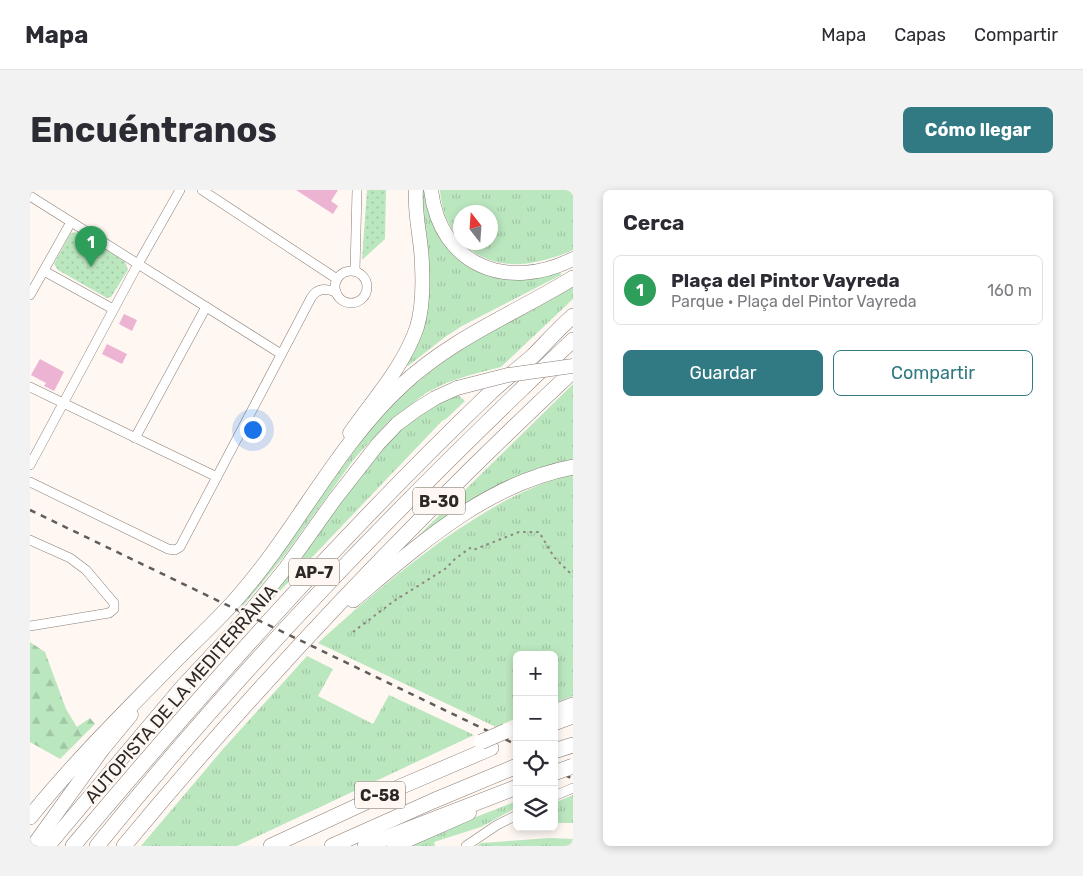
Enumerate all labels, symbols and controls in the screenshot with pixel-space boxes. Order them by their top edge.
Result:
text: Mapa [25,21,88,49]
text: Mapa [821,24,866,46]
text: Capas [894,24,946,46]
text: Compartir [974,24,1058,46]
button: Cómo llegar [903,107,1053,153]
text: Encuéntranos [30,109,277,151]
north arrow [453,205,498,250]
text: Cerca [623,210,684,235]
pin: 1 [75,226,107,267]
text: Plaça del Pintor Vayreda [671,269,900,292]
text: 1 [636,281,644,300]
text: 160 m [987,281,1032,300]
text: Parque · Plaça del Pintor Vayreda [671,292,917,311]
button: Guardar [623,350,823,396]
button: Compartir [833,350,1033,396]
your location [240,417,266,443]
road number: B-30 [413,488,465,514]
road number: AP-7 [289,558,339,586]
street label: AUTOPISTA DE LA MEDITERRÀNIA [80,580,282,808]
map controls [513,651,558,831]
button: + [513,651,558,696]
button: − [513,696,558,741]
button: locate [513,741,558,786]
road number: C-58 [355,782,405,808]
button: layers [513,786,558,831]

